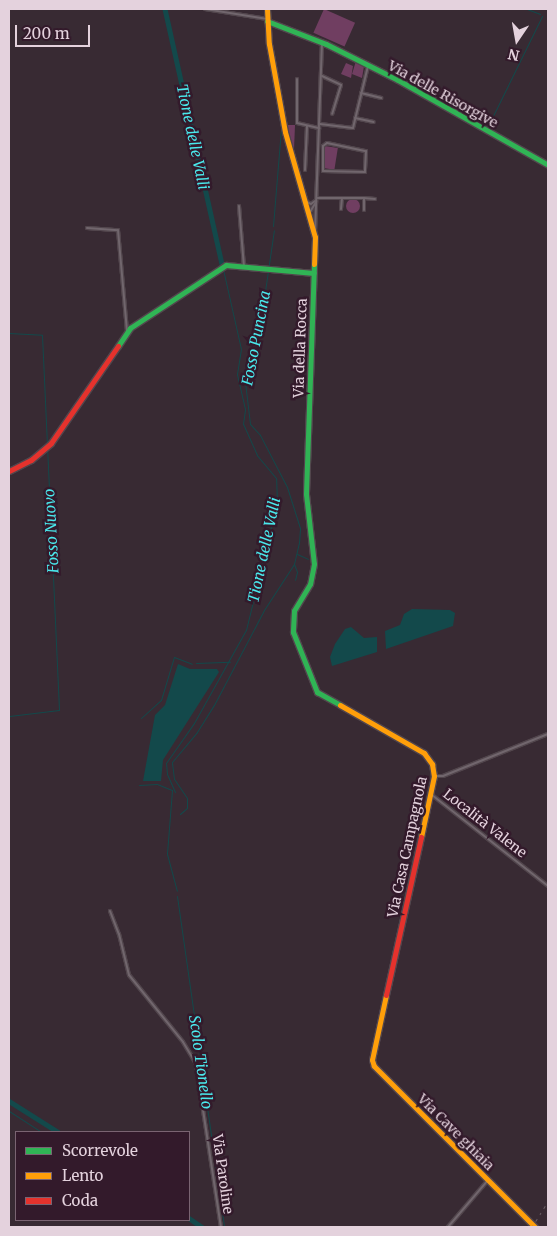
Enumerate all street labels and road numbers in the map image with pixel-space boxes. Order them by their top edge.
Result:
street label: Via delle Risorgive [385,57,501,131]
street label: Via della Rocca [290,298,310,398]
street label: Via Casa Campagnola [384,775,430,919]
street label: Località Valene [440,785,530,861]
street label: Via Cave ghiaia [414,1090,498,1174]
street label: Via Paroline [209,1133,237,1215]

